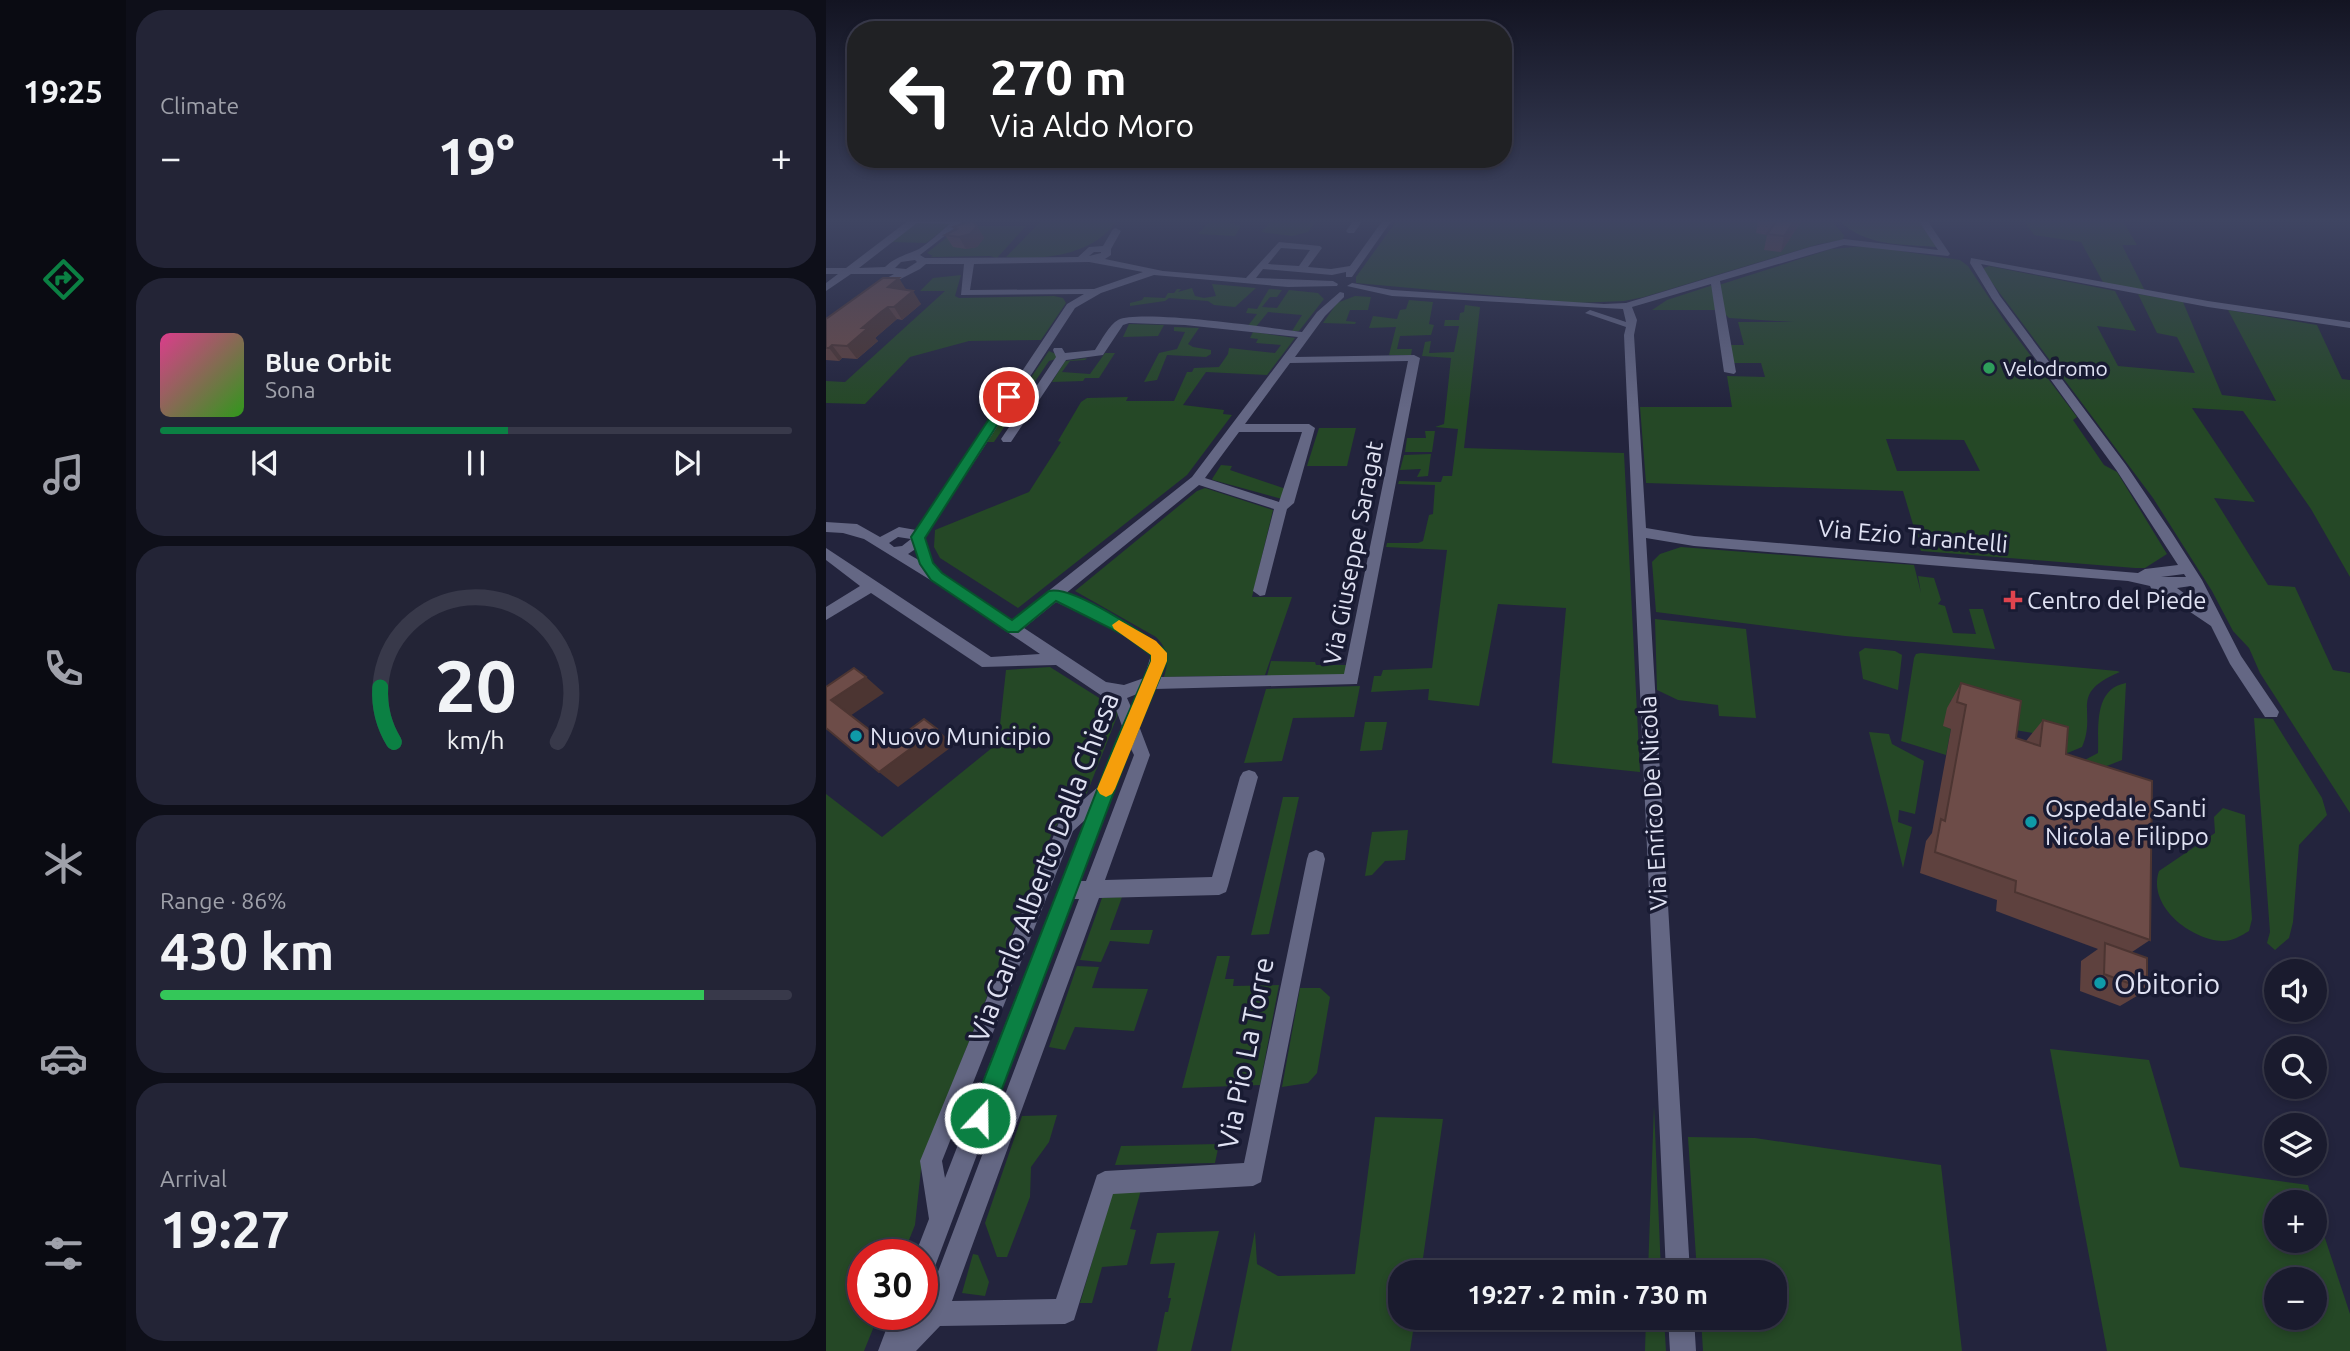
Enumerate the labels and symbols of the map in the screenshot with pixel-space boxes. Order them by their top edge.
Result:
place label: Velodromo [2003,356,2108,380]
marker: Velodromo [1981,360,1997,376]
pin [979,367,1039,427]
street label: Via Giuseppe Saragat [1318,438,1388,667]
street label: Via Ezio Tarantelli [1817,514,2009,558]
place label: Centro del Piede [2027,587,2206,614]
marker: Centro del Piede [2005,592,2021,608]
street label: Via Carlo Alberto Dalla Chiesa [962,688,1124,1046]
street label: Via Enrico De Nicola [1634,695,1672,911]
place label: Nuovo Municipio [870,723,1051,750]
marker: Nuovo Municipio [848,728,864,744]
place label: Ospedale Santi Nicola e Filippo [2045,795,2209,850]
marker: Ospedale Santi Nicola e Filippo [2023,814,2039,830]
street label: Via Pio La Torre [1211,954,1279,1152]
place label: Obitorio [2114,968,2220,999]
marker: Obitorio [2092,975,2108,991]
position arrow [943,1081,1017,1155]
speed limit sign: 30 [847,1239,938,1330]

